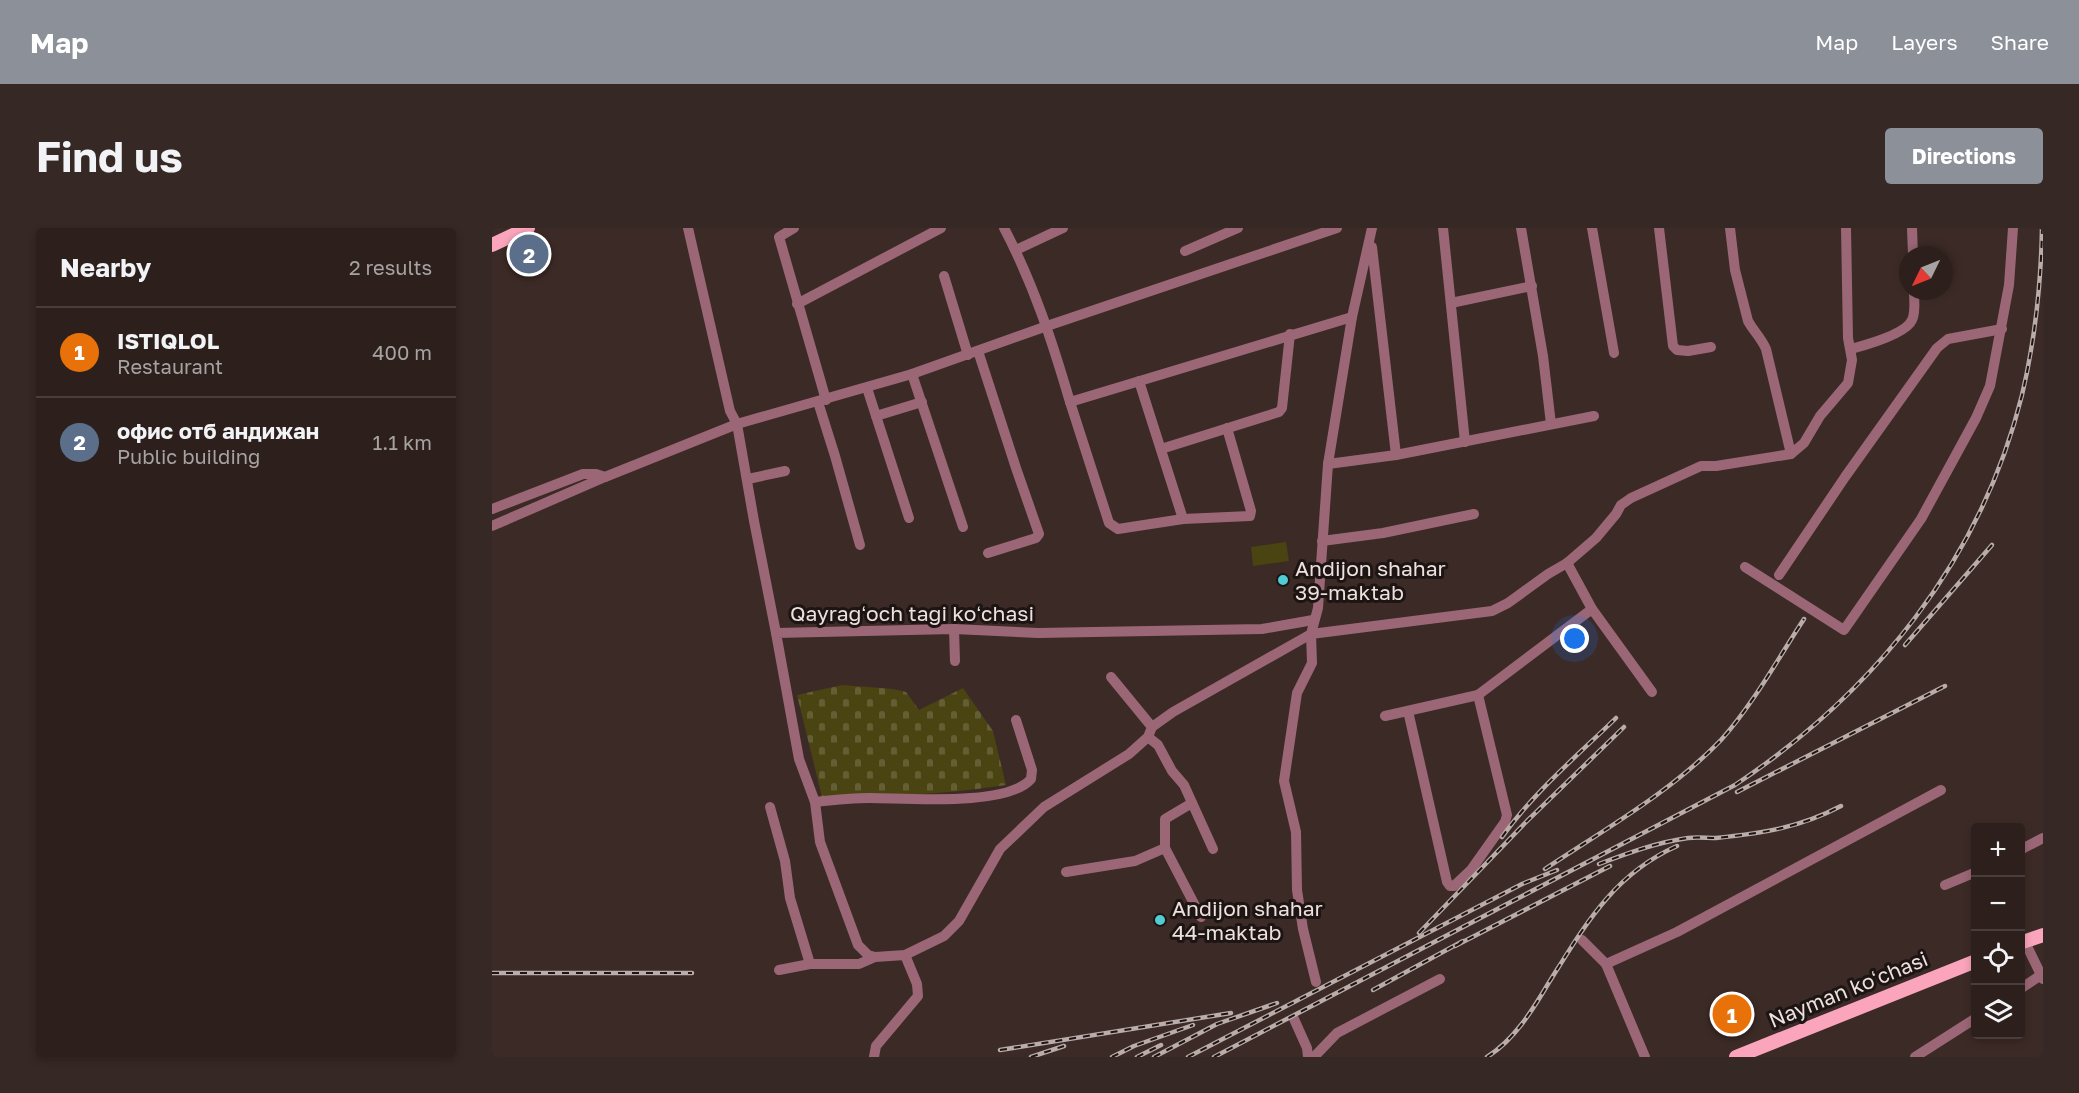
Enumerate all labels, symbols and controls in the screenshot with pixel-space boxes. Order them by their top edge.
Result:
text: Map [30,26,88,59]
text: Map [1815,29,1858,55]
text: Layers [1891,29,1958,55]
text: Share [1991,29,2049,55]
button: Directions [1885,128,2043,184]
text: Find us [36,131,183,181]
pin: 2 [510,231,549,276]
north arrow [1899,246,1953,300]
text: Nearby [60,252,151,283]
text: 2 results [349,255,432,279]
text: ISTIQLOL [117,327,219,354]
text: 1 [74,340,85,364]
text: 400 m [372,340,432,364]
text: Restaurant [117,354,223,378]
text: офис отб андижан [117,417,319,444]
text: 2 [73,430,86,454]
text: 1.1 km [373,430,432,454]
text: Public building [117,444,260,468]
place label: Andijon shahar 39-maktab [1295,555,1446,605]
marker: Andijon shahar 39-maktab [1276,573,1290,587]
street label: Qayragʻoch tagi koʻchasi [790,600,1034,626]
your location [1560,624,1589,653]
map controls [1971,823,2025,1039]
button: + [1971,823,2025,877]
button: − [1971,877,2025,931]
place label: Andijon shahar 44-maktab [1172,895,1323,945]
marker: Andijon shahar 44-maktab [1153,913,1167,927]
button: locate [1971,931,2025,985]
street label: Nayman koʻchasi [1765,945,1931,1033]
button: layers [1971,985,2025,1039]
pin: 1 [1712,992,1752,1036]

